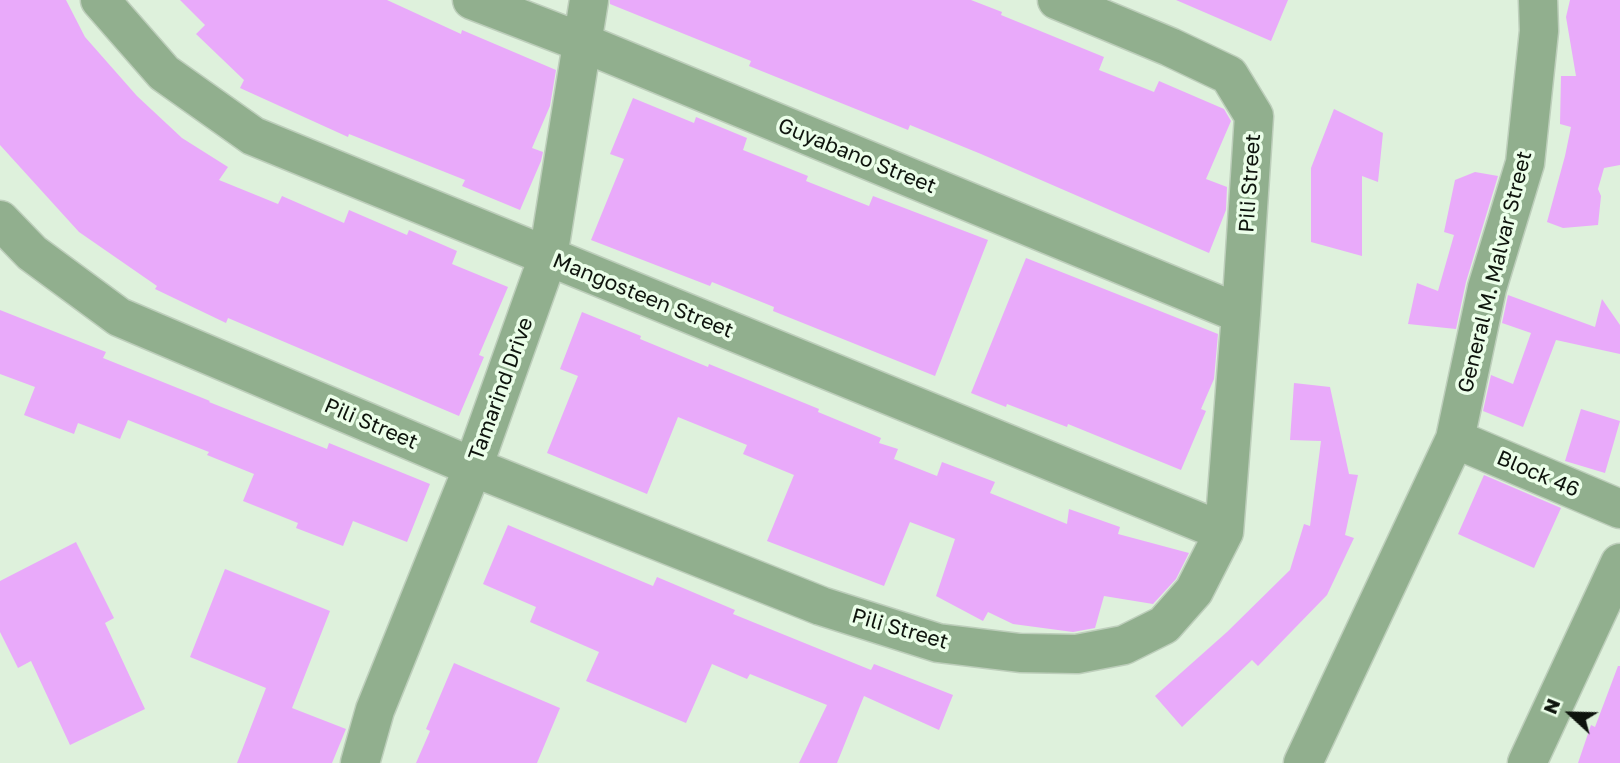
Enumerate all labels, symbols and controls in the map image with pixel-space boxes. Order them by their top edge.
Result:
street label: Guyabano Street [774,113,940,199]
street label: Pili Street [1234,133,1266,233]
street label: General M. Malvar Street [1453,148,1537,396]
street label: Mangosteen Street [549,248,737,344]
street label: Tamarind Drive [463,314,539,464]
street label: Pili Street [320,393,422,455]
street label: Block 46 [1493,445,1583,503]
street label: Pili Street [849,603,951,655]
north arrow [1536,679,1606,749]
text: N [1538,695,1564,717]

